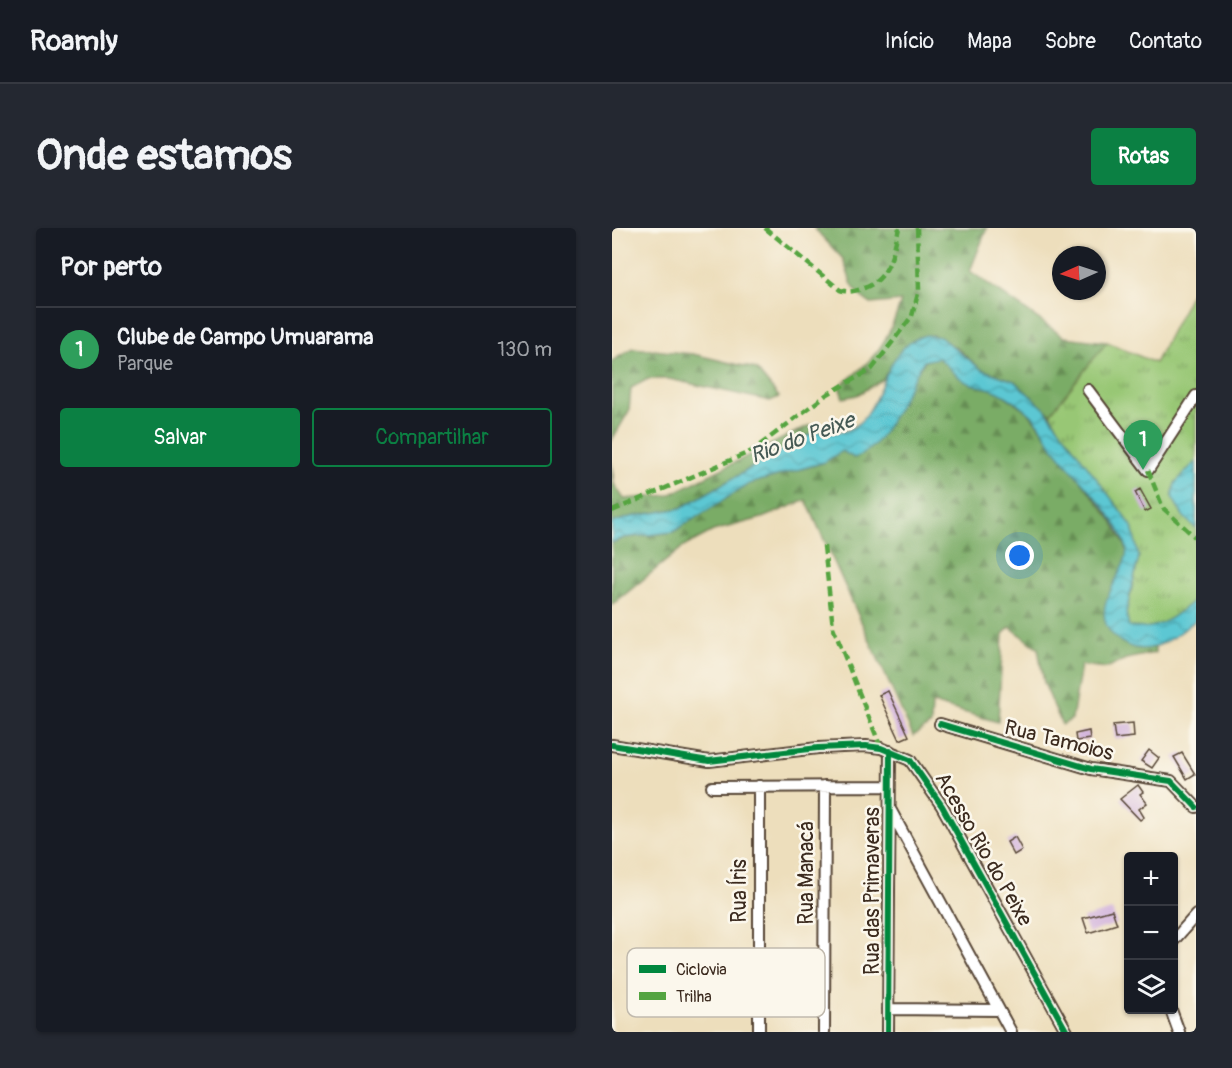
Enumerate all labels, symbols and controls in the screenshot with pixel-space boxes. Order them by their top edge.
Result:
text: Roamly [30,24,118,59]
text: Início [885,28,934,55]
text: Mapa [967,28,1012,55]
text: Sobre [1045,28,1096,55]
text: Contato [1129,28,1202,55]
button: Rotas [1091,128,1196,185]
text: Onde estamos [36,130,292,182]
north arrow [1052,246,1106,300]
text: Por perto [60,251,162,283]
text: Clube de Campo Umuarama [117,323,373,351]
text: 1 [76,337,83,362]
text: 130 m [497,337,552,362]
text: Parque [117,351,173,376]
water label: Rio do Peixe [746,405,860,470]
button: Salvar [60,408,300,467]
button: Compartilhar [312,408,552,467]
pin: 1 [1124,420,1162,470]
your location [1005,541,1034,570]
street label: Rua Tamoios [1002,714,1117,767]
street label: Acesso Rio do Peixe [929,767,1039,932]
street label: Rua das Primaveras [859,806,886,975]
street label: Rua Manacá [793,821,820,925]
map controls [1124,852,1178,1014]
button: + [1124,852,1178,906]
street label: Rua Íris [726,859,753,923]
button: − [1124,906,1178,960]
legend [627,948,825,1017]
text: Ciclovia [676,960,727,980]
button: layers [1124,960,1178,1014]
text: Trilha [676,987,712,1007]

